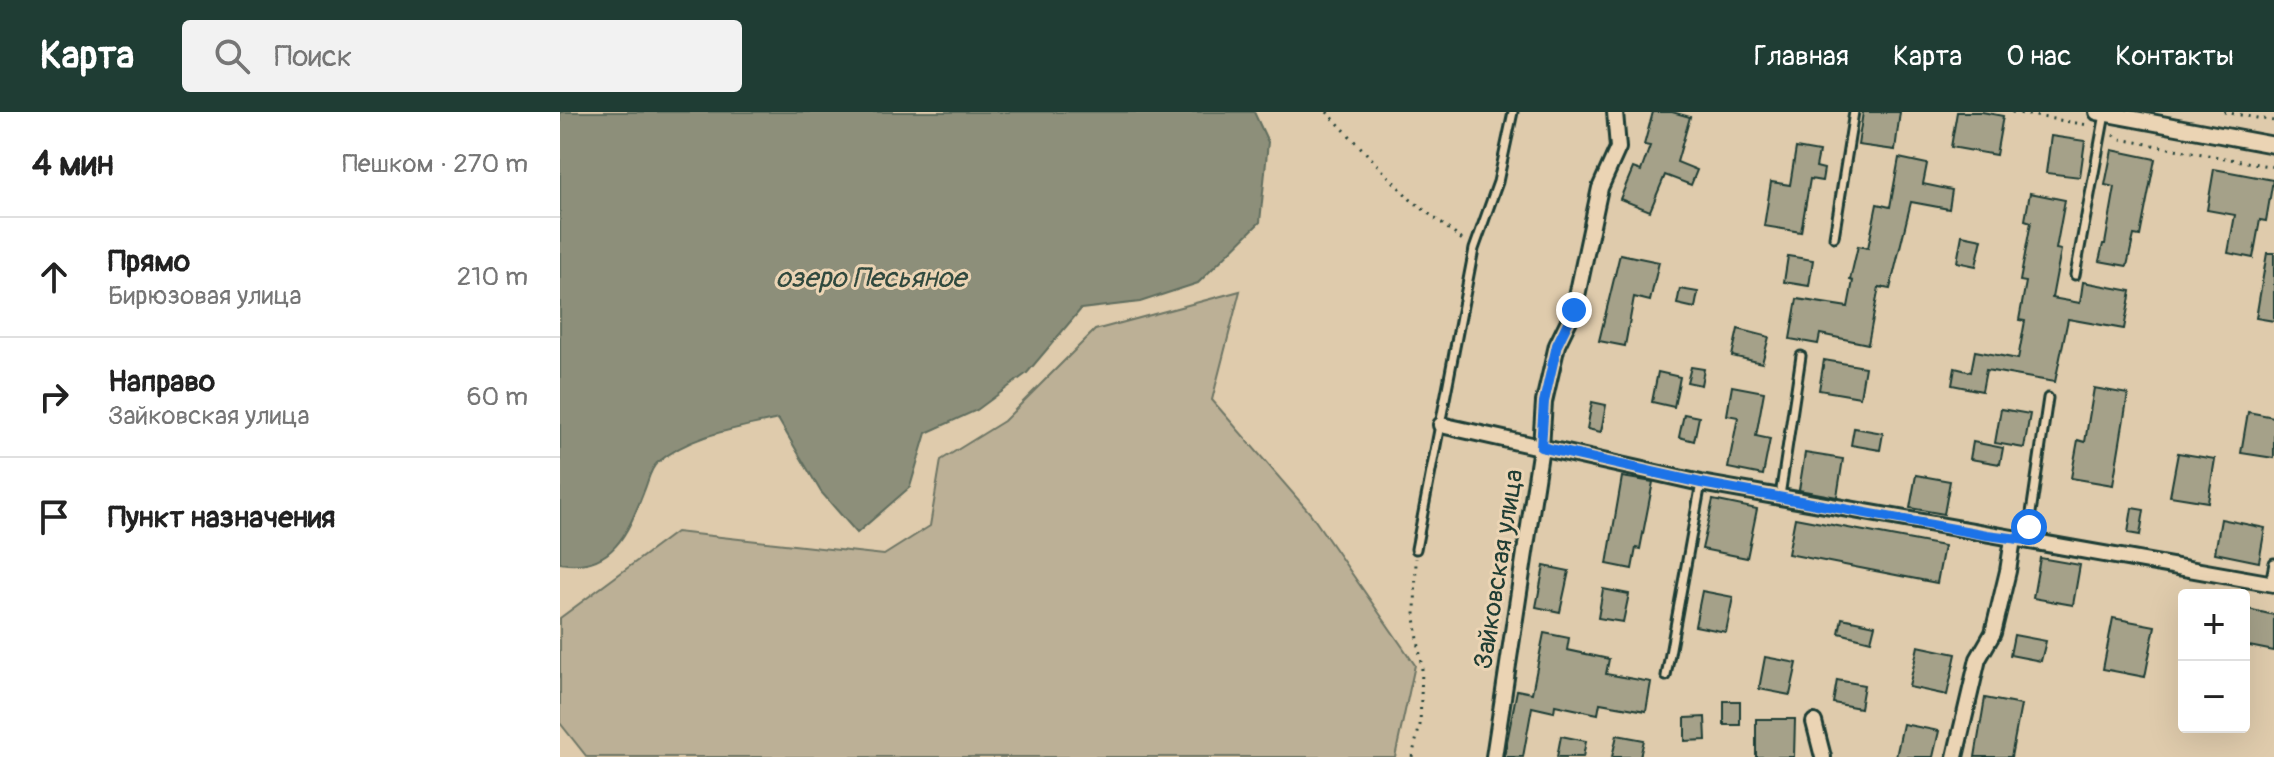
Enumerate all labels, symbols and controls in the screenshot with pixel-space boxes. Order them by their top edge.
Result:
search box [182,20,742,92]
text: Карта [40,32,134,80]
icon: search [210,34,254,78]
text: Поиск [274,38,352,75]
text: Главная [1754,39,1849,74]
text: Карта [1893,39,1962,74]
text: О нас [2006,39,2071,74]
text: Контакты [2115,39,2234,74]
text: 4 мин [32,143,114,186]
text: Пешком · 270 m [342,148,528,180]
text: Прямо [108,243,190,280]
icon: ahead [32,255,76,299]
text: 210 m [457,261,528,293]
water label: озеро Песьяное [776,261,969,296]
text: Бирюзовая улица [108,280,302,312]
route end [1556,292,1592,328]
text: Направо [108,363,215,400]
icon: right [32,375,76,419]
text: 60 m [466,381,528,413]
text: Зайковская улица [108,400,310,432]
street label: Зайковская улица [1467,467,1531,671]
icon: arrive [32,495,76,539]
text: Пункт назначения [108,499,335,536]
route start [2011,509,2047,545]
map controls [2178,589,2250,733]
button: + [2178,589,2250,661]
button: − [2178,661,2250,733]

